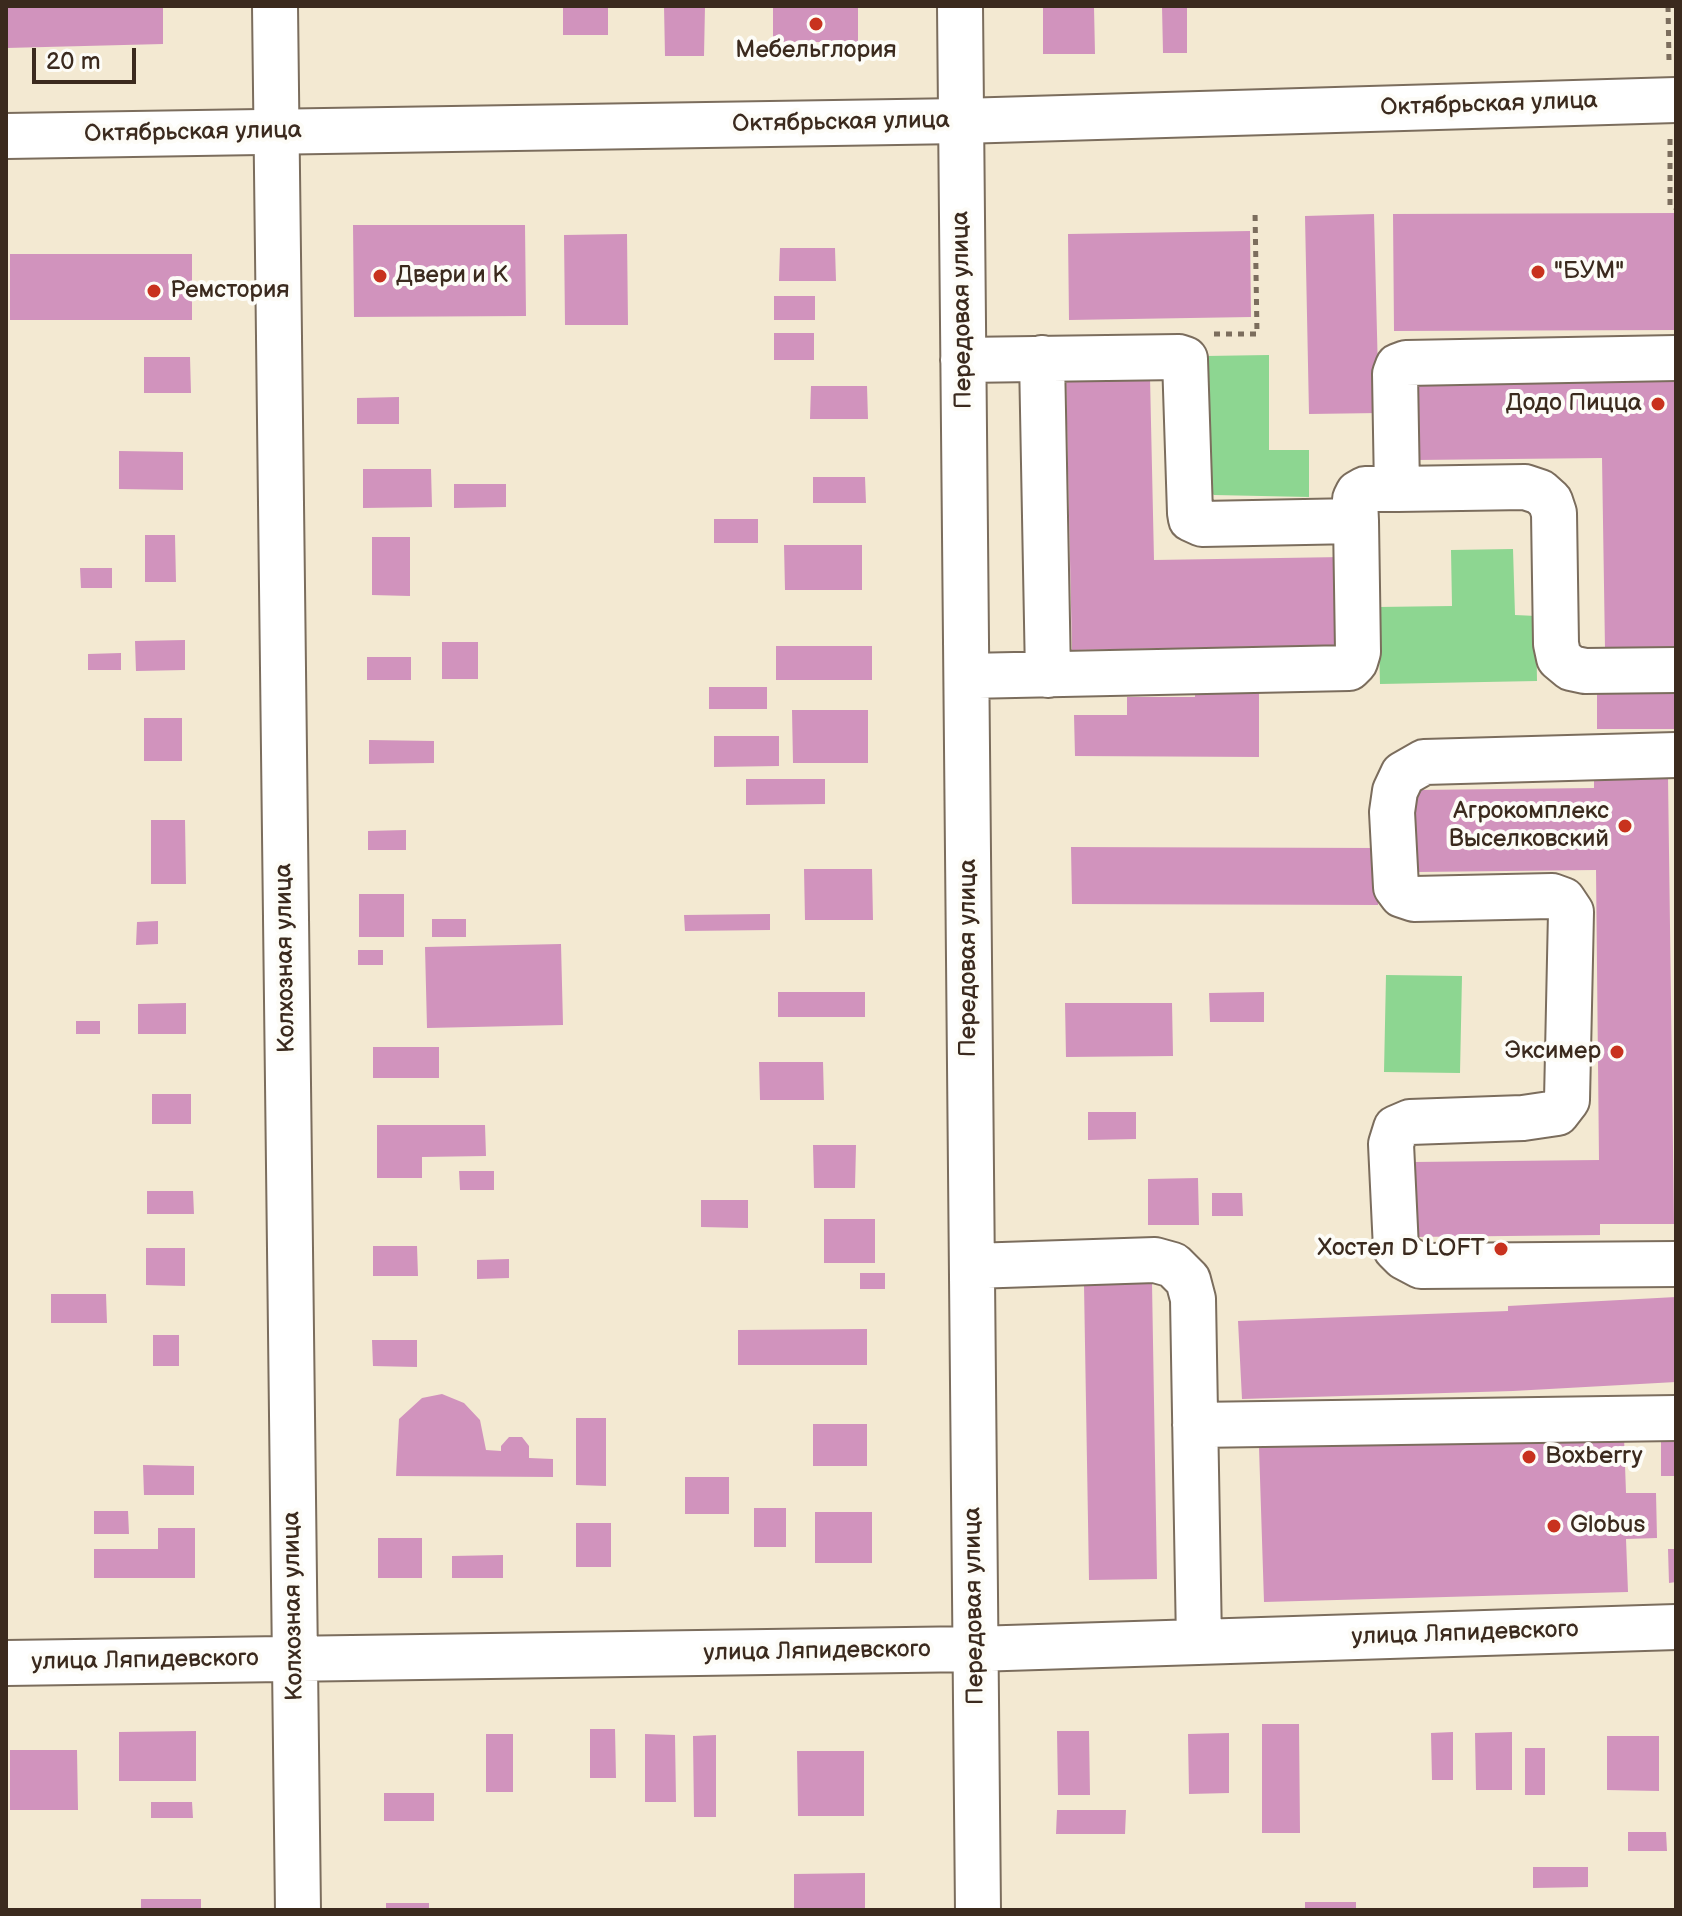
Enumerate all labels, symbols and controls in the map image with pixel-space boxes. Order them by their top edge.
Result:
marker: Мебельглория [807,15,825,33]
scale bar [36,32,140,82]
place label: Мебельглория [735,37,897,65]
text: 20 m [46,47,101,76]
street label: Октябрьская улица [1380,87,1598,123]
street label: Октябрьская улица [732,107,950,139]
street label: Октябрьская улица [84,117,302,149]
street label: Передовая улица [947,211,979,409]
place label: "БУМ" [1554,258,1624,286]
place label: Двери и К [396,262,508,290]
marker: "БУМ" [1529,263,1547,281]
marker: Двери и К [371,267,389,285]
place label: Ремстория [170,277,290,305]
marker: Ремстория [145,282,163,300]
place label: Додо Пицца [1506,390,1642,418]
marker: Додо Пицца [1649,395,1667,413]
place label: Агрокомплекс Выселковский [1449,798,1609,854]
marker: Агрокомплекс Выселковский [1616,817,1634,835]
street label: Передовая улица [955,859,983,1057]
street label: Колхозная улица [270,863,302,1053]
place label: Эксимер [1504,1038,1601,1066]
marker: Эксимер [1608,1043,1626,1061]
place label: Хостел D LOFT [1317,1235,1485,1263]
marker: Хостел D LOFT [1492,1240,1510,1258]
place label: Boxberry [1545,1443,1643,1471]
marker: Boxberry [1520,1448,1538,1466]
street label: Передовая улица [959,1507,991,1705]
street label: Колхозная улица [278,1511,310,1701]
place label: Globus [1570,1512,1645,1540]
marker: Globus [1545,1517,1563,1535]
street label: улица Ляпидевского [1351,1616,1579,1652]
street label: улица Ляпидевского [703,1636,931,1668]
street label: улица Ляпидевского [31,1645,259,1677]

